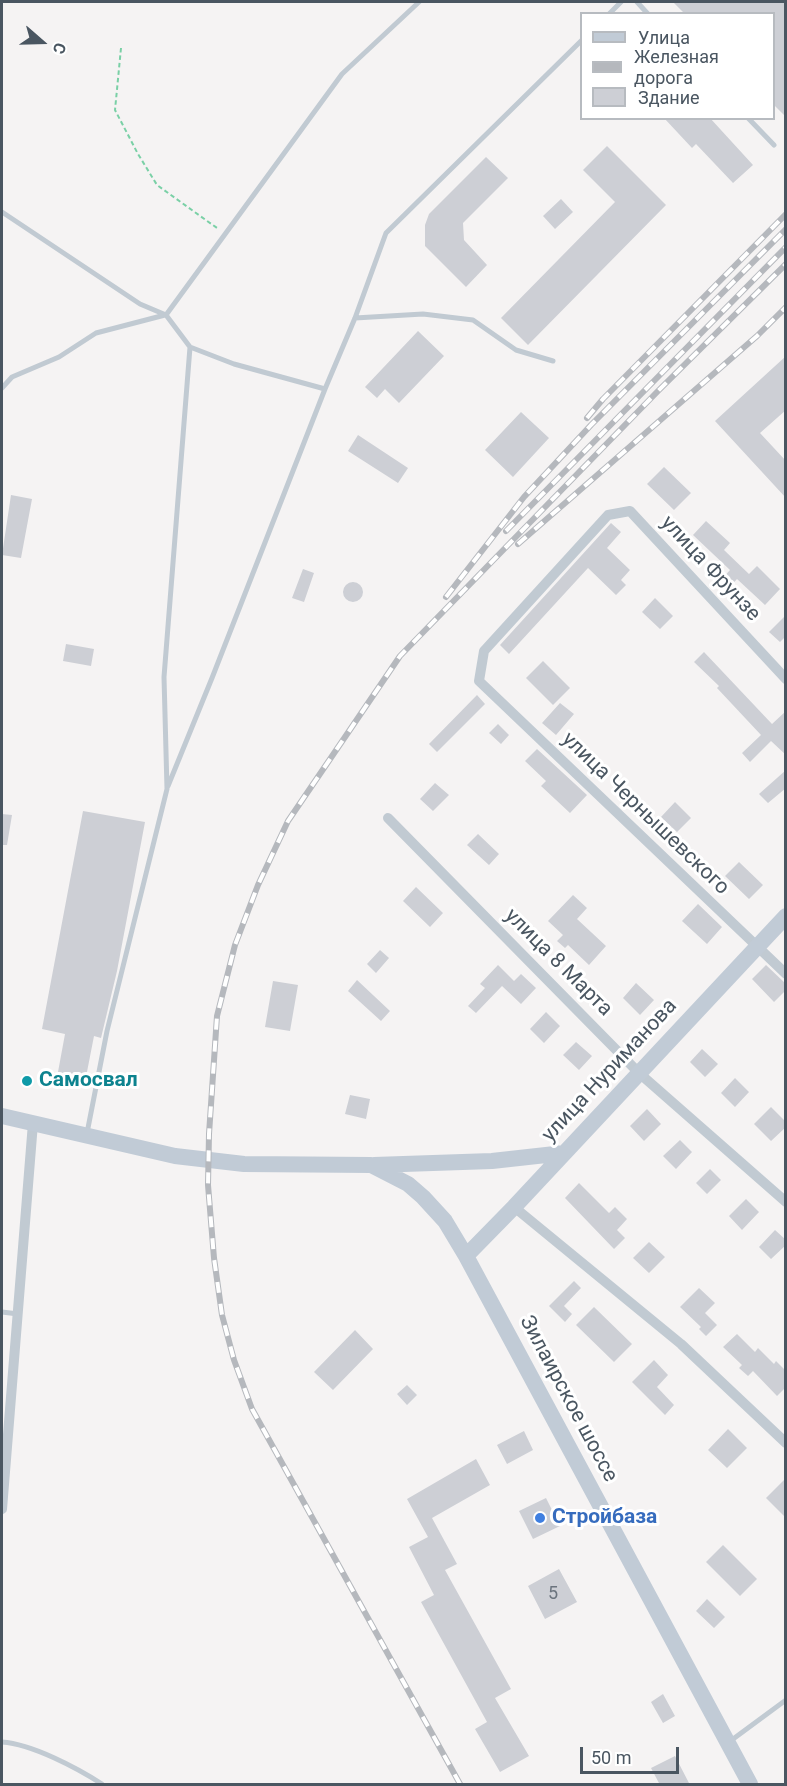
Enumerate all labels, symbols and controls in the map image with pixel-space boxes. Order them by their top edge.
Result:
north arrow [12,12,72,72]
legend [580,12,775,120]
text: Улица [638,27,690,48]
text: С [49,40,70,56]
text: Железная дорога [634,46,719,88]
text: Здание [638,87,700,108]
street label: улица Фрунзе [655,511,765,627]
street label: улица Чернышевского [556,727,734,901]
street label: улица 8 Марта [499,904,617,1022]
street label: улица Нуриманова [537,994,683,1148]
place label: Самосвал [39,1068,138,1094]
marker: Самосвал [20,1074,34,1088]
street label: Зилаирское шоссе [514,1312,622,1486]
place label: Стройбаза [552,1505,657,1531]
marker: Стройбаза [533,1511,547,1525]
house number: 5 [548,1583,558,1605]
scale bar [583,1735,682,1773]
text: 50 m [591,1747,631,1768]

